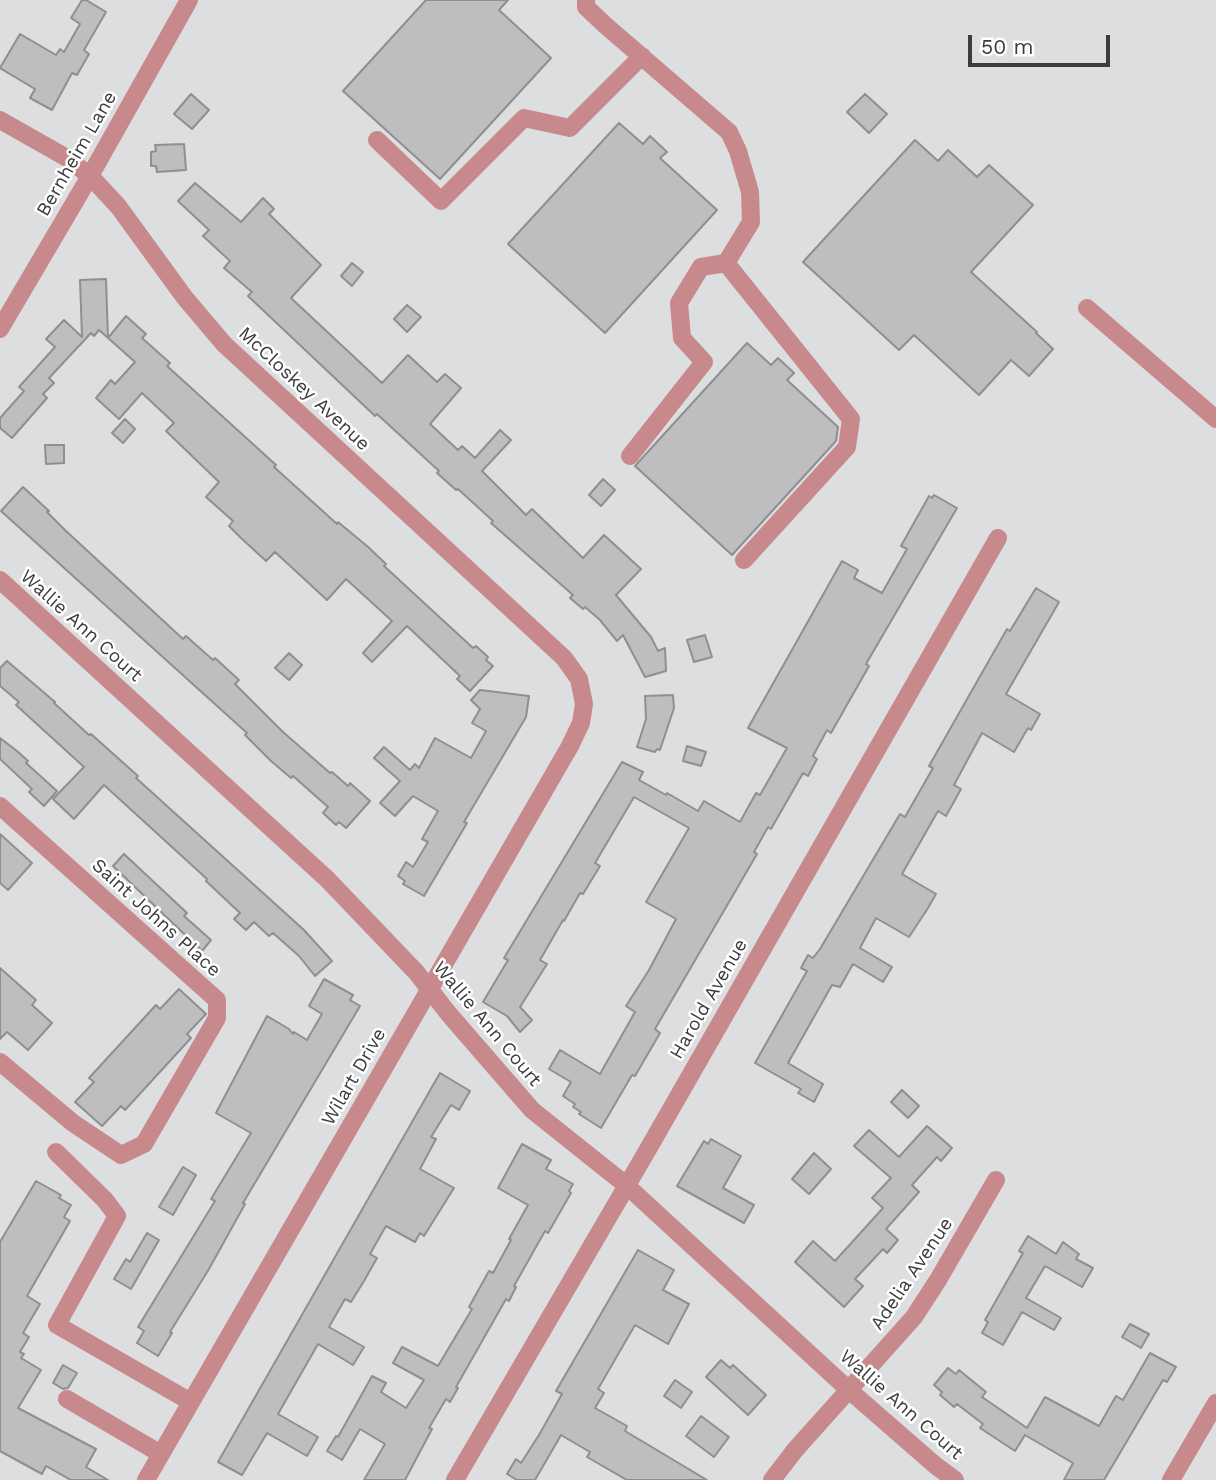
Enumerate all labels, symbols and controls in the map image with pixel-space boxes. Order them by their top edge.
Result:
scale bar [971,21,1113,65]
text: 50 m [981,34,1033,59]
street label: Bernheim Lane [32,88,122,220]
street label: McCloskey Avenue [234,322,374,456]
street label: Wallie Ann Court [15,565,147,687]
street label: Saint Johns Place [87,854,225,982]
street label: Harold Avenue [665,935,753,1063]
street label: Wallie Ann Court [428,957,546,1091]
street label: Wilart Drive [317,1024,391,1130]
street label: Adelia Avenue [866,1214,958,1334]
street label: Wallie Ann Court [835,1345,967,1465]

